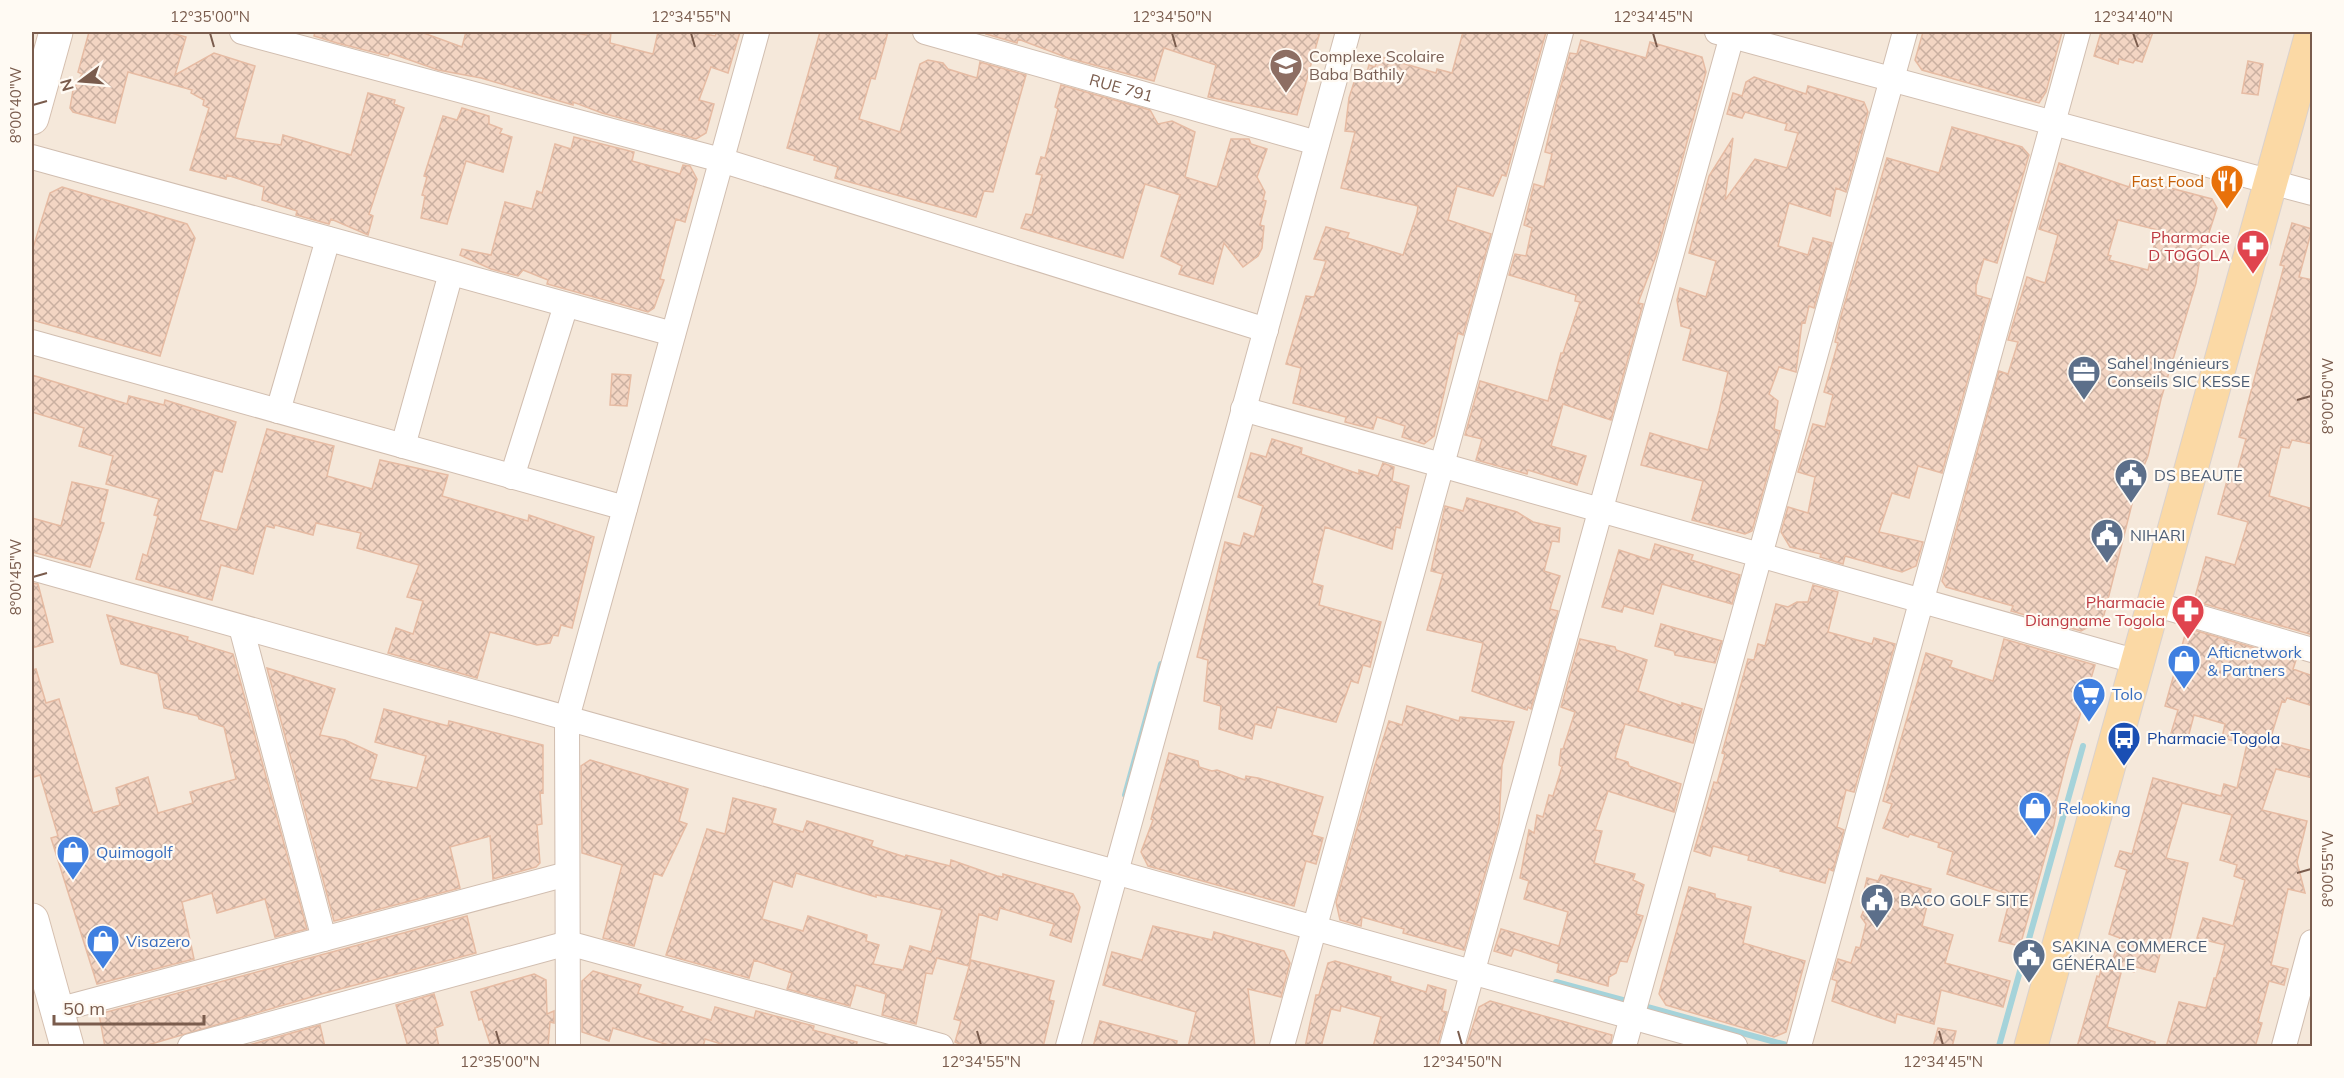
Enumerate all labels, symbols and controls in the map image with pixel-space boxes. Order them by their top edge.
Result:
text: 12°35'00"N [170,7,250,26]
text: 12°34'55"N [651,7,731,26]
text: 12°34'50"N [1132,7,1212,26]
text: 12°34'45"N [1613,7,1693,26]
text: 12°34'40"N [2093,7,2173,26]
place label: Complexe Scolaire Baba Bathily [1309,46,1444,84]
school or university icon: Complexe Scolaire Baba Bathily [1268,47,1304,94]
north arrow [51,51,111,111]
text: 8°00'40"W [6,66,25,143]
street label: RUE 791 [1087,69,1155,106]
text: N [55,77,78,94]
restaurant icon: Fast Food [2209,163,2245,210]
place label: Fast Food [2132,171,2204,191]
place label: Pharmacie D TOGOLA [2148,227,2230,265]
pharmacy icon: Pharmacie D TOGOLA [2235,228,2271,275]
place label: Sahel Ingénieurs Conseils SIC KESSE [2107,353,2250,391]
office icon: Sahel Ingénieurs Conseils SIC KESSE [2066,354,2102,401]
text: 8°00'50"W [2318,357,2337,434]
public building icon: DS BEAUTE [2113,457,2149,504]
place label: DS BEAUTE [2154,465,2243,485]
public building icon: NIHARI [2089,517,2125,564]
place label: NIHARI [2130,525,2185,545]
text: 8°00'45"W [6,538,25,615]
place label: Pharmacie Diangname Togola [2025,592,2165,630]
pharmacy icon: Pharmacie Diangname Togola [2170,593,2206,640]
place label: Afticnetwork & Partners [2207,642,2303,680]
shop icon: Afticnetwork & Partners [2166,643,2202,690]
supermarket icon: Tolo [2071,676,2107,723]
place label: Tolo [2112,684,2143,704]
bus stop icon: Pharmacie Togola [2106,720,2142,767]
place label: Pharmacie Togola [2147,728,2280,748]
shop icon: Relooking [2017,790,2053,837]
place label: Relooking [2058,798,2131,818]
text: 8°00'55"W [2318,830,2337,907]
shop icon: Quimogolf [55,834,91,881]
place label: Quimogolf [96,842,173,862]
public building icon: BACO GOLF SITE [1859,882,1895,929]
place label: BACO GOLF SITE [1900,890,2029,910]
shop icon: Visazero [85,923,121,970]
place label: Visazero [126,931,190,951]
place label: SAKINA COMMERCE GÉNÉRALE [2052,936,2207,974]
public building icon: SAKINA COMMERCE GÉNÉRALE [2011,937,2047,984]
scale bar [54,988,204,1026]
text: 50 m [63,997,105,1020]
text: 12°35'00"N [460,1052,540,1071]
text: 12°34'55"N [941,1052,1021,1071]
text: 12°34'50"N [1422,1052,1502,1071]
text: 12°34'45"N [1903,1052,1983,1071]

